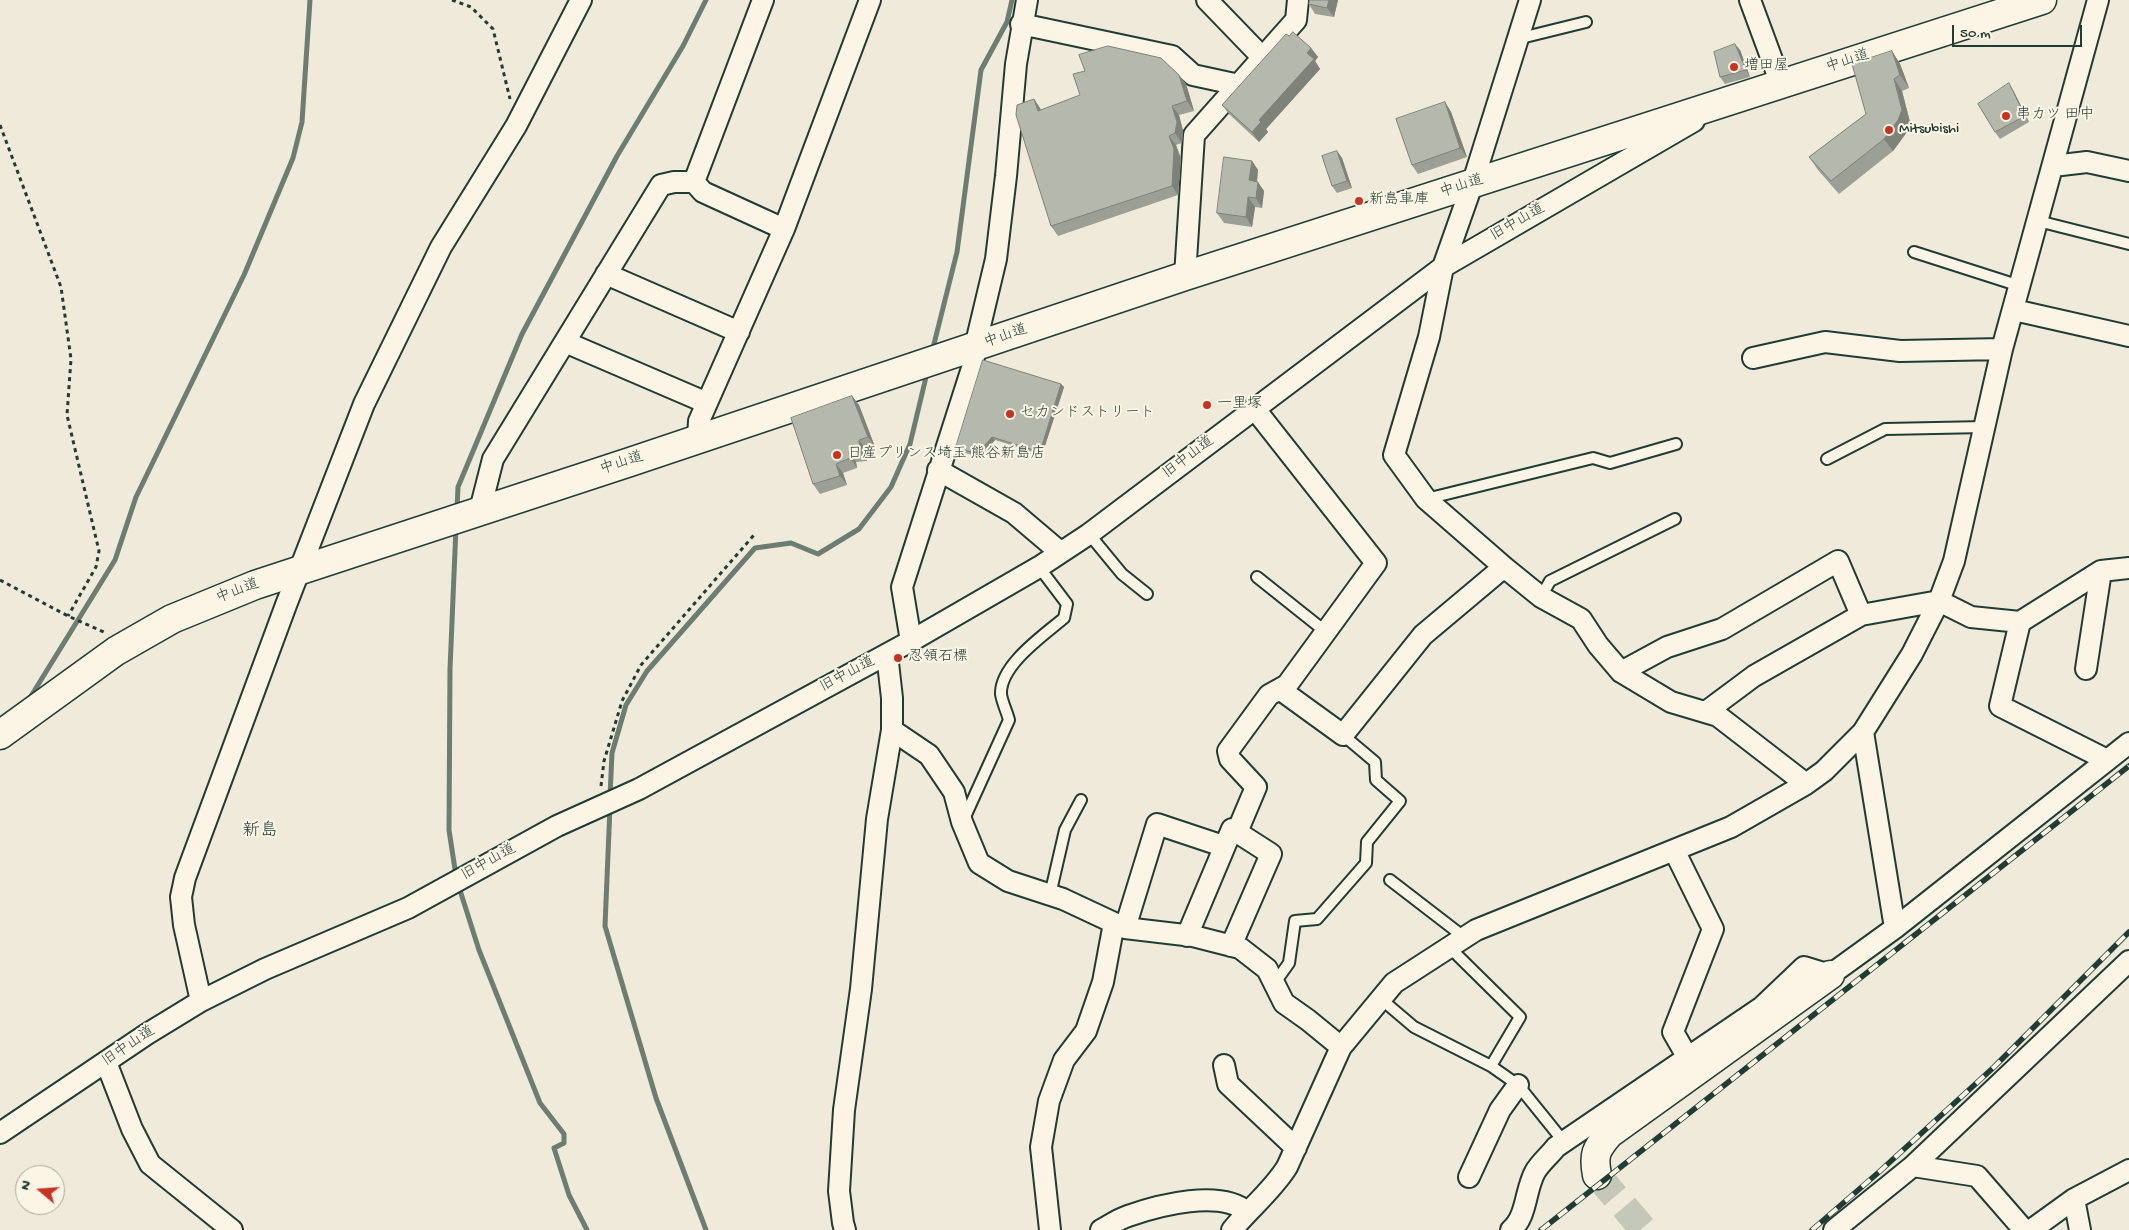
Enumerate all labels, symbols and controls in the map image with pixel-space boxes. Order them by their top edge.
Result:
scale bar [1954,15,2084,47]
text: 50 m [1960,25,1991,43]
street label: 中山道 [1824,46,1872,78]
place label: 増田屋 [1744,58,1789,76]
marker: 増田屋 [1728,61,1740,73]
place label: 串カツ 田中 [2016,107,2095,125]
marker: 串カツ 田中 [2000,110,2012,122]
place label: Mitsubishi [1899,121,1959,139]
marker: Mitsubishi [1883,124,1895,136]
street label: 中山道 [1438,171,1486,203]
place label: 新島車庫 [1369,192,1429,210]
marker: 新島車庫 [1353,195,1365,207]
street label: 旧中山道 [1488,200,1548,246]
street label: 中山道 [982,321,1030,353]
place label: 一里塚 [1217,396,1262,414]
marker: 一里塚 [1201,399,1213,411]
place label: セカンドストリート [1020,405,1155,423]
marker: セカンドストリート [1004,408,1016,420]
street label: 旧中山道 [1160,433,1218,483]
place label: 日産プリンス埼玉 熊谷新島店 [847,446,1046,464]
street label: 中山道 [598,448,646,480]
marker: 日産プリンス埼玉 熊谷新島店 [831,449,843,461]
street label: 中山道 [214,576,262,608]
place label: 忍領石標 [908,649,968,667]
marker: 忍領石標 [892,652,904,664]
street label: 旧中山道 [817,653,879,697]
district label: 新島 [242,821,278,843]
street label: 旧中山道 [458,841,520,885]
street label: 旧中山道 [99,1023,159,1071]
north arrow [15,1165,65,1215]
text: N [17,1179,36,1193]

